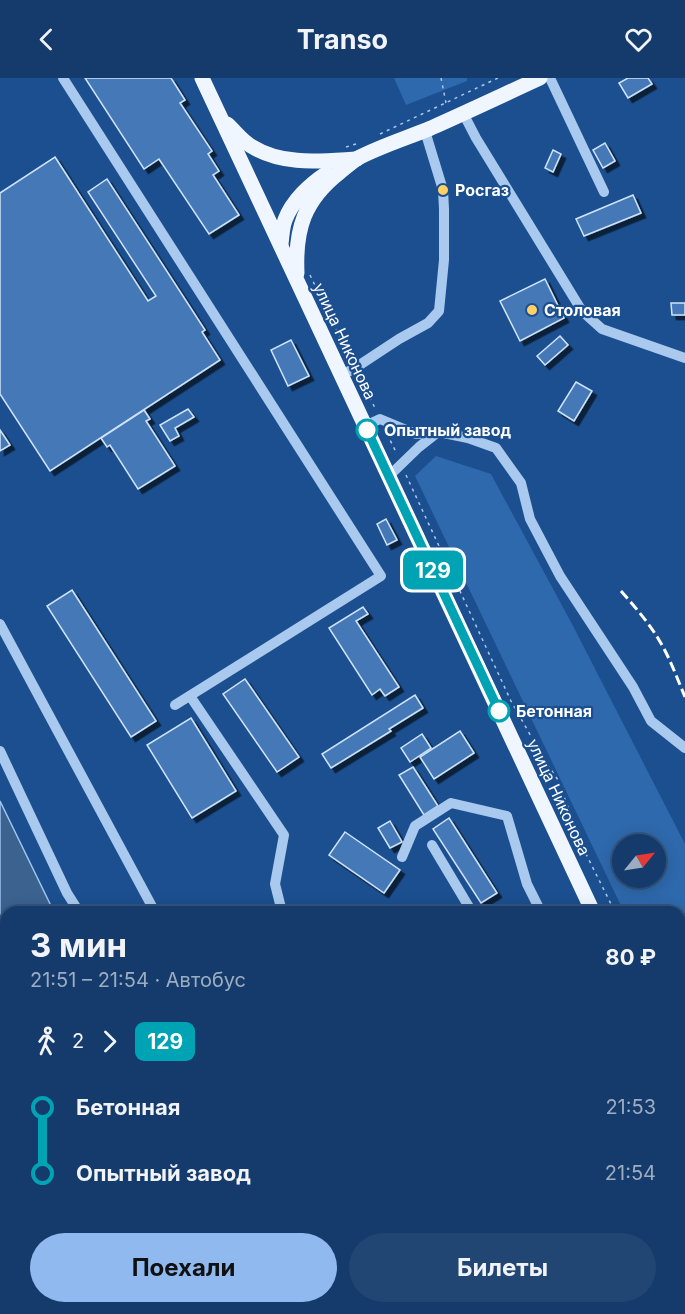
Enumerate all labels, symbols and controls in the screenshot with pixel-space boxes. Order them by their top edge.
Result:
icon: back [30,23,63,56]
text: Transo [297,23,388,56]
icon: heart [622,23,655,56]
place label: Росгаз [455,180,509,200]
marker: Росгаз [436,183,450,197]
street label: улица Никонова [309,280,381,402]
place label: Столовая [544,300,621,320]
marker: Столовая [525,303,539,317]
marker: Опытный завод [356,419,378,441]
place label: Опытный завод [384,420,512,440]
line badge: 129 [398,550,468,590]
text: 129 [415,558,451,583]
marker: Бетонная [488,700,510,722]
place label: Бетонная [516,701,592,721]
street label: улица Никонова [523,736,595,858]
north arrow [612,834,666,888]
map controls [612,834,666,888]
text: 3 мин [30,925,127,965]
text: 80 ₽ [605,944,656,970]
text: 21:51 – 21:54 · Автобус [30,968,246,992]
icon: walk [30,1025,63,1058]
icon: forward [93,1025,126,1058]
text: 2 [72,1029,84,1053]
text: 129 [147,1029,183,1054]
text: Бетонная [76,1094,180,1120]
text: 21:53 [605,1095,656,1119]
text: Опытный завод [76,1160,251,1186]
text: 21:54 [605,1161,656,1185]
button: Поехали [30,1233,337,1302]
button: Билеты [349,1233,656,1302]

